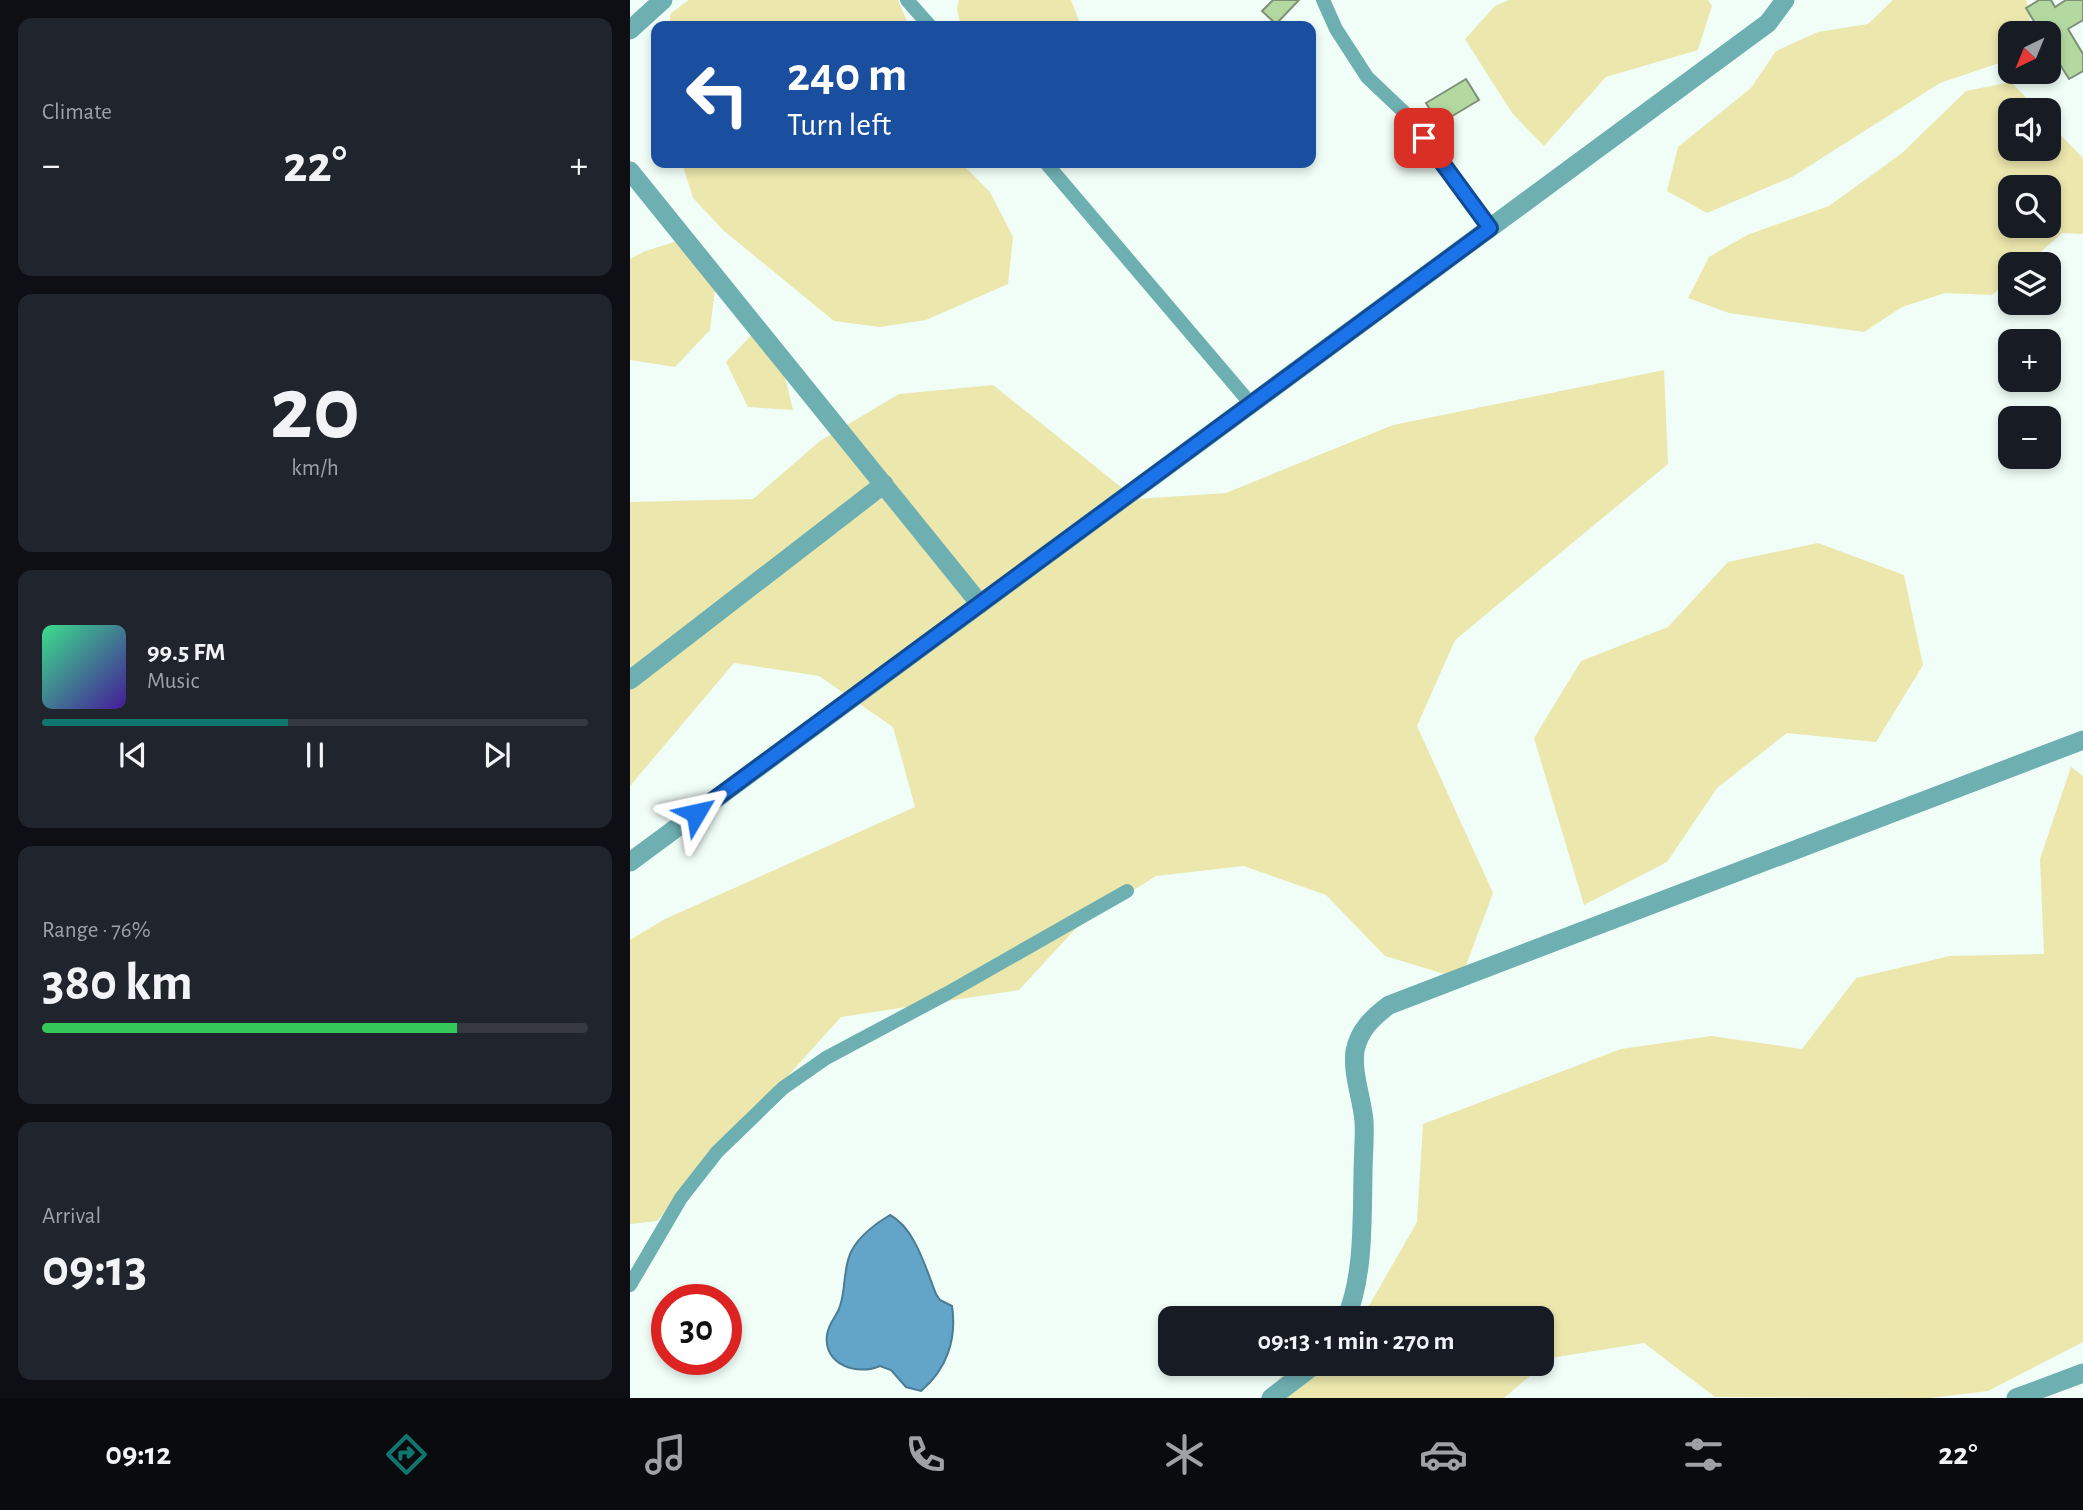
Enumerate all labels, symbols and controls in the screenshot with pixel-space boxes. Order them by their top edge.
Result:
north arrow [1998,21,2062,84]
map controls [1998,21,2061,469]
icon: left [672,49,763,140]
text: 240 m [787,51,907,100]
button: sound [1998,98,2061,161]
text: Climate [42,101,112,124]
pin [1394,108,1454,168]
text: Turn left [787,109,891,141]
icon: arrive [1405,119,1443,157]
text: 22° [283,139,347,191]
text: − [42,147,60,185]
text: + [570,147,588,185]
button: search [1998,175,2061,238]
button: layers [1998,252,2061,315]
button: + [1998,329,2061,392]
text: 20 [270,364,360,455]
button: − [1998,406,2061,469]
text: km/h [291,457,339,480]
text: 99.5 FM [147,639,226,665]
text: Music [147,670,199,693]
icon: previous [114,736,152,774]
icon: pause [296,736,334,774]
icon: next [478,736,516,774]
position arrow [659,776,733,850]
text: Range · 76% [42,919,151,942]
text: 380 km [42,957,193,1009]
text: Arrival [42,1205,101,1228]
text: 09:13 [42,1243,147,1295]
speed limit sign: 30 [651,1284,742,1375]
text: 09:13 · 1 min · 270 m [1258,1328,1454,1354]
icon: directions [382,1430,431,1479]
icon: music [641,1430,690,1479]
icon: phone [901,1430,950,1479]
icon: climate [1160,1430,1209,1479]
icon: car [1419,1430,1468,1479]
icon: filters [1679,1430,1728,1479]
text: 09:12 [105,1438,171,1470]
text: 22° [1938,1438,1978,1470]

